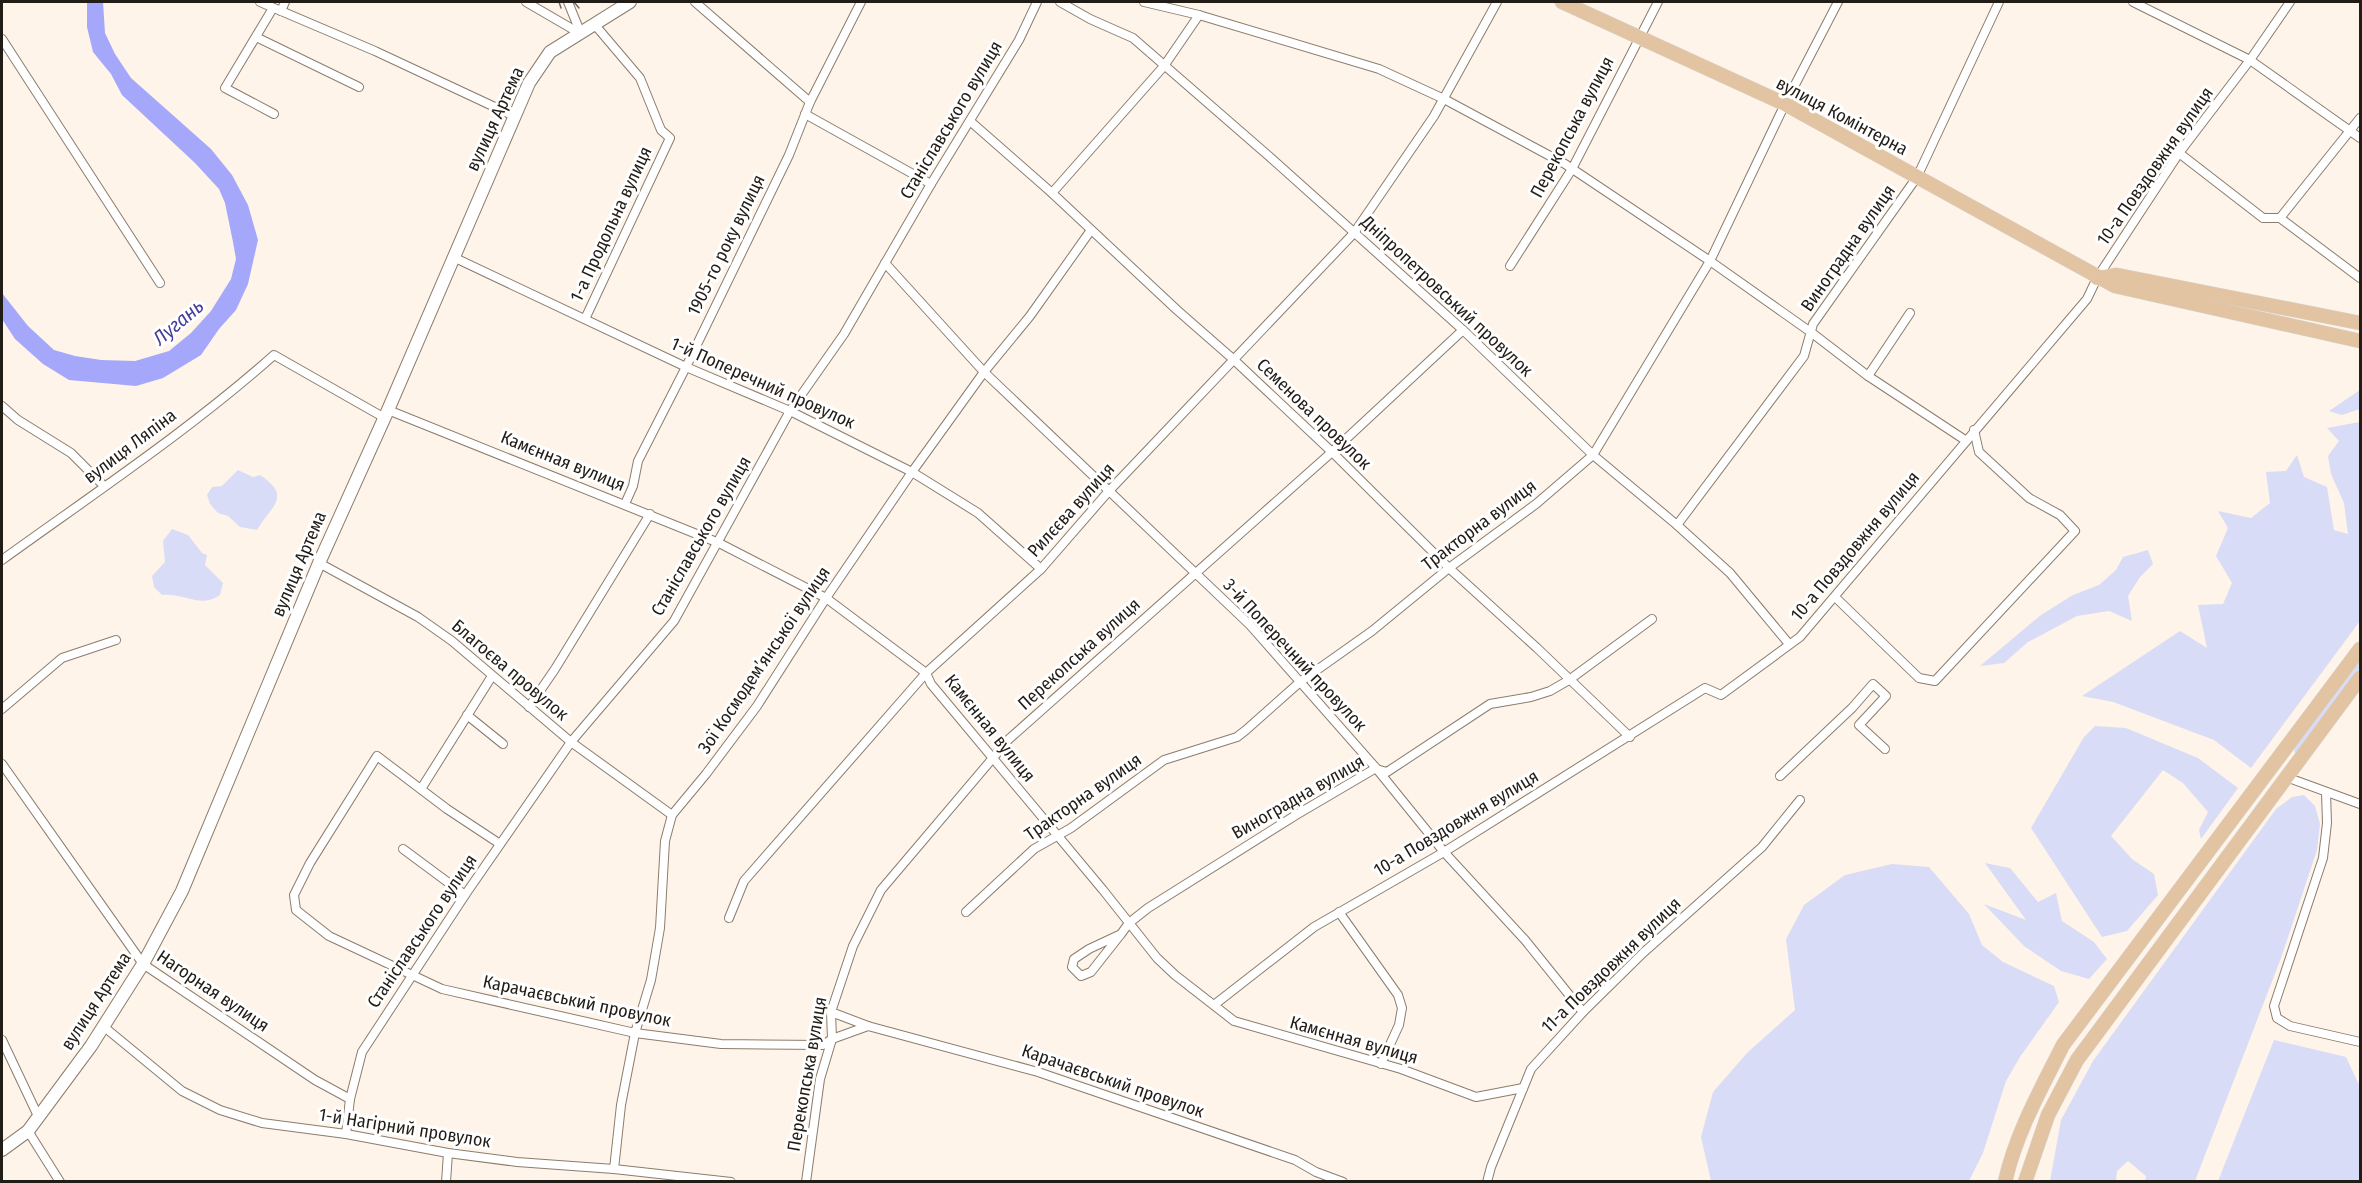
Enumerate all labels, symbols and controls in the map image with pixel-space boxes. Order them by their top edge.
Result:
street label: Станіславського вулиця [895,37,1007,203]
street label: Перекопська вулиця [1525,53,1619,201]
street label: вулиця Артема [461,63,529,175]
street label: вулиця Комінтерна [1772,72,1912,160]
street label: 10-а Повздовжня вулиця [2092,83,2218,249]
street label: 1-а Продольна вулиця [565,143,657,305]
street label: 1905-го року вулиця [682,171,770,319]
street label: Виноградна вулиця [1796,180,1900,316]
street label: Дніпропетровський провулок [1356,210,1538,382]
water label: Лугань [147,294,208,351]
street label: 1-й Поперечний провулок [668,332,859,434]
street label: Семенова провулок [1252,354,1376,475]
street label: вулиця Ляпіна [79,404,181,488]
street label: Камєнная вулиця [498,426,628,496]
street label: Станіславського вулиця [646,452,756,620]
street label: Рилєєва вулиця [1023,458,1119,562]
street label: 10-а Повздовжня вулиця [1786,467,1924,625]
street label: Тракторна вулиця [1417,475,1541,575]
street label: вулиця Артема [267,508,331,620]
street label: Зої Космодем’янської вулиця [693,562,835,758]
street label: 3-й Поперечний провулок [1219,574,1372,736]
street label: Перекопська вулиця [1013,593,1145,715]
street label: Благоєва провулок [447,615,573,726]
street label: Камєнная вулиця [940,670,1040,786]
street label: Тракторна вулиця [1020,749,1146,845]
street label: Виноградна вулиця [1228,750,1368,844]
street label: 10-а Повздовжня вулиця [1370,765,1542,881]
street label: Станіславського вулиця [362,850,482,1012]
street label: 11-а Повздовжня вулиця [1537,893,1685,1037]
street label: Нагорная вулиця [153,945,273,1037]
street label: вулиця Артема [56,948,136,1054]
street label: Карачаєвський провулок [481,970,673,1032]
street label: Перекопська вулиця [783,995,831,1153]
street label: Камєнная вулиця [1287,1011,1421,1069]
street label: Карачаєвський провулок [1019,1039,1208,1123]
street label: 1-й Нагірний провулок [317,1104,493,1153]

